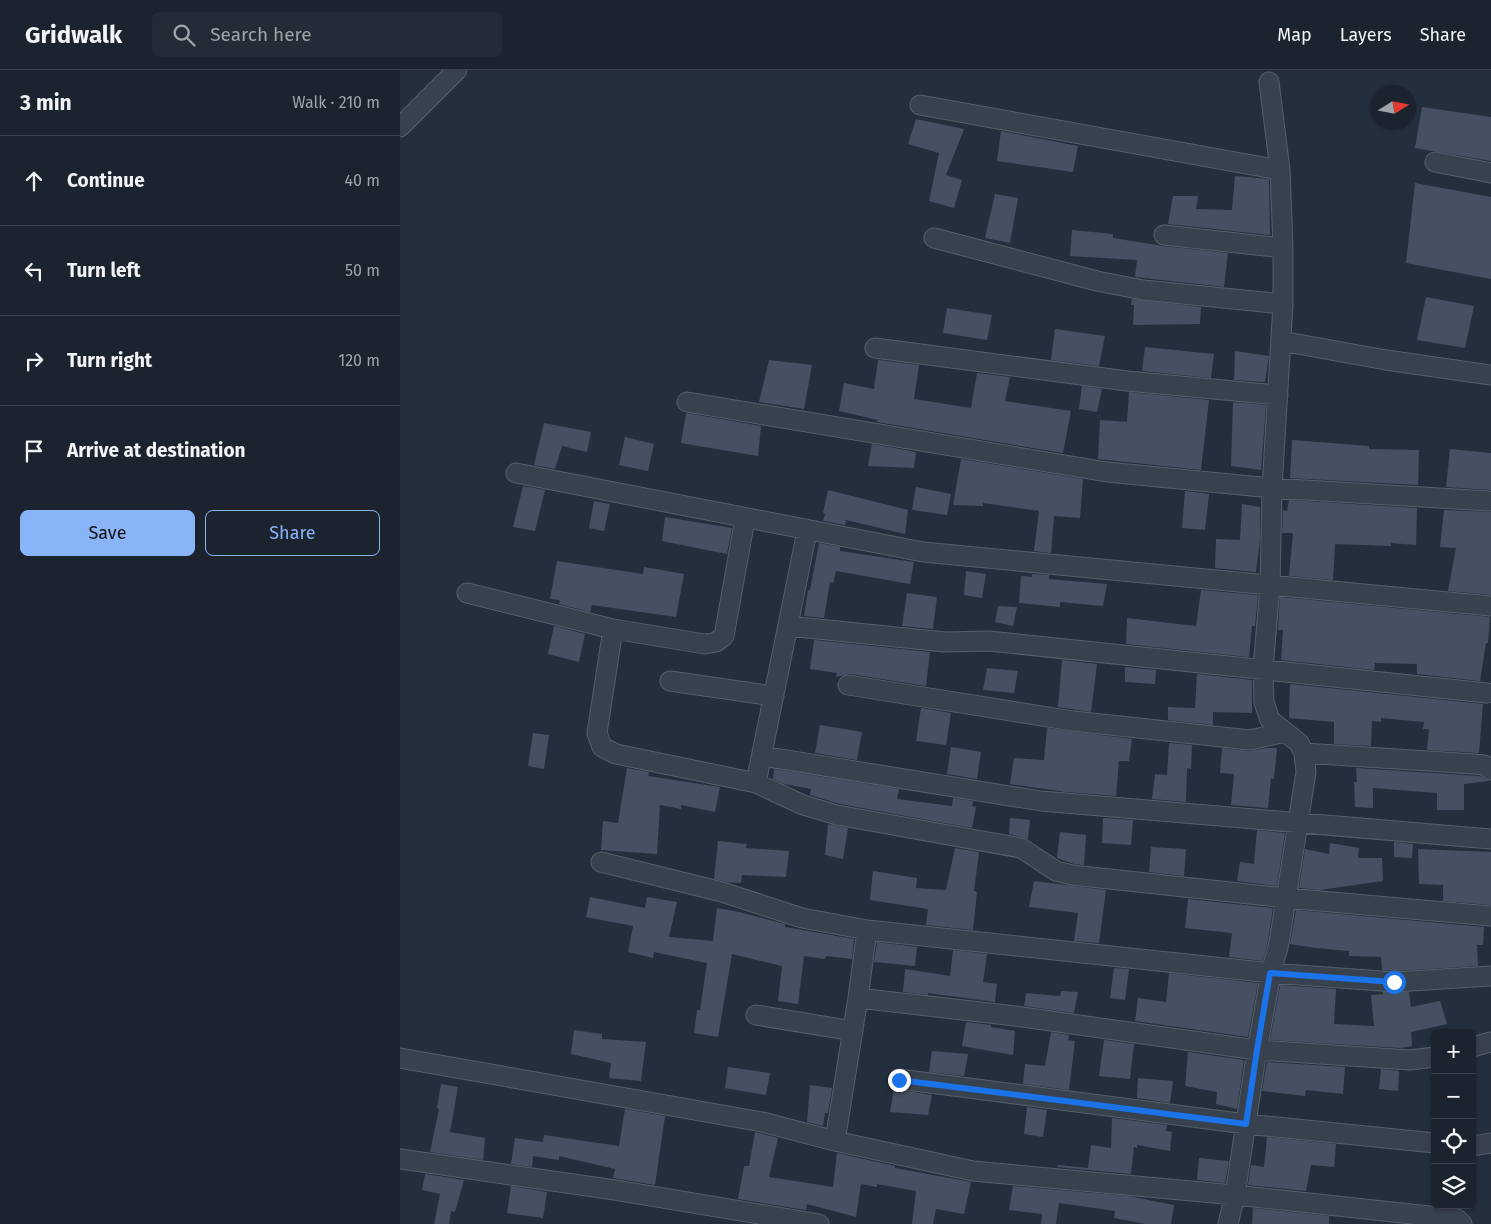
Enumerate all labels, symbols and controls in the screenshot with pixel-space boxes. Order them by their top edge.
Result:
search box [152,12,502,57]
text: Gridwalk [25,21,122,49]
icon: search [170,21,198,49]
text: Search here [210,23,312,46]
text: Map [1277,24,1312,46]
text: Layers [1340,24,1392,46]
text: Share [1420,24,1466,46]
north arrow [1371,85,1416,130]
text: 3 min [20,90,72,116]
text: Walk · 210 m [292,93,380,112]
icon: ahead [20,167,48,195]
text: Continue [67,169,145,192]
text: 40 m [345,171,380,190]
icon: left [20,257,48,285]
text: Turn left [67,259,141,282]
text: 50 m [345,261,380,280]
icon: right [20,347,48,375]
text: Turn right [67,349,152,372]
text: 120 m [338,351,380,370]
icon: arrive [20,437,48,465]
text: Arrive at destination [67,439,246,462]
button: Save [20,510,195,556]
button: Share [205,510,380,556]
route start [1383,971,1406,994]
map controls [1431,1029,1476,1209]
button: + [1431,1029,1476,1074]
route end [888,1069,911,1092]
button: − [1431,1074,1476,1119]
button: locate [1431,1119,1476,1164]
button: layers [1431,1164,1476,1209]

